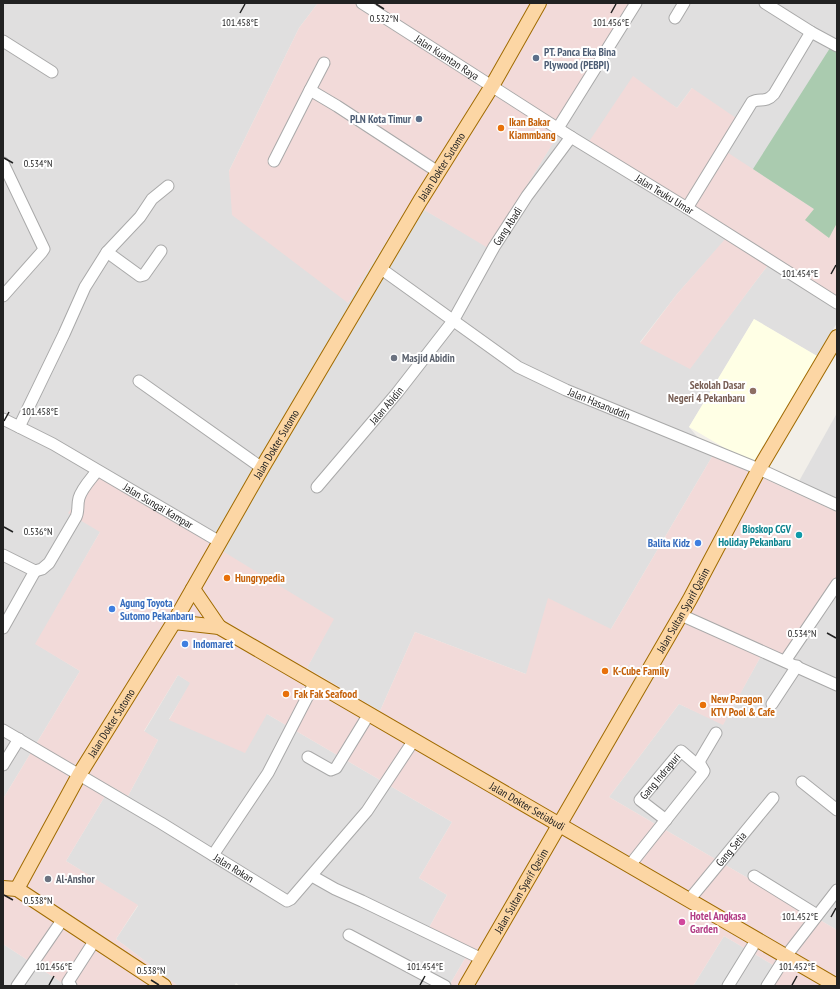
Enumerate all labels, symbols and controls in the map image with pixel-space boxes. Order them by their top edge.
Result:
text: 0.532°N [370,12,398,25]
text: 101.458°E [222,16,258,29]
text: 101.456°E [593,16,629,29]
street label: Jalan Kuantan Raya [412,31,482,83]
place label: PT. Panca Eka Bina Plywood (PEBPI) [544,45,616,72]
marker: PT. Panca Eka Bina Plywood (PEBPI) [531,53,541,63]
place label: PLN Kota Timur [350,112,412,126]
marker: PLN Kota Timur [414,114,424,124]
place label: Ikan Bakar Kiammbang [509,115,556,142]
marker: Ikan Bakar Kiammbang [496,123,506,133]
street label: Jalan Dokter Sutomo [414,130,468,204]
text: 0.534°N [24,157,52,170]
street label: Jalan Teuku Umar [632,171,696,217]
street label: Gang Abadi [490,204,525,248]
text: 101.454°E [782,267,818,280]
place label: Masjid Abidin [402,351,455,365]
marker: Masjid Abidin [389,353,399,363]
place label: Sekolah Dasar Negeri 4 Pekanbaru [668,378,746,405]
street label: Jalan Abidin [366,384,406,428]
street label: Jalan Hasanuddin [565,384,633,423]
marker: Sekolah Dasar Negeri 4 Pekanbaru [748,386,758,396]
text: 101.458°E [22,405,58,418]
street label: Jalan Dokter Sutomo [250,407,302,482]
street label: Jalan Sungai Kampar [120,479,196,532]
place label: Bioskop CGV Holiday Pekanbaru [718,522,791,549]
text: 0.536°N [24,525,52,538]
marker: Bioskop CGV Holiday Pekanbaru [794,530,804,540]
place label: Balita Kidz [648,536,690,550]
marker: Balita Kidz [693,538,703,548]
street label: Jalan Sultan Syarif Qasim [653,565,712,656]
place label: Hungrypedia [235,571,285,585]
marker: Hungrypedia [222,573,232,583]
place label: Agung Toyota Sutomo Pekanbaru [119,596,194,623]
marker: Agung Toyota Sutomo Pekanbaru [107,604,117,614]
text: 0.534°N [788,627,816,640]
place label: Indomaret [193,637,234,651]
marker: Indomaret [180,639,190,649]
place label: K-Cube Family [613,664,670,678]
marker: K-Cube Family [600,666,610,676]
street label: Jalan Dokter Sutomo [84,686,138,761]
place label: Fak Fak Seafood [294,687,357,701]
marker: Fak Fak Seafood [281,689,291,699]
place label: New Paragon KTV Pool & Cafe [711,692,775,719]
marker: New Paragon KTV Pool & Cafe [698,700,708,710]
street label: Gang Indrapuri [637,750,683,802]
street label: Jalan Dokter Setiabudi [486,778,568,834]
street label: Gang Setia [713,829,749,869]
street label: Jalan Sultan Syarif Qasim [491,846,551,937]
street label: Jalan Rokan [210,850,257,886]
place label: Al-Anshor [55,872,95,886]
marker: Al-Anshor [43,874,53,884]
text: 0.538°N [24,894,52,907]
place label: Hotel Angkasa Garden [690,909,746,936]
text: 101.452°E [782,910,818,923]
marker: Hotel Angkasa Garden [677,917,687,927]
text: 101.456°E [36,960,72,973]
text: 101.454°E [407,960,443,973]
text: 101.452°E [779,960,815,973]
text: 0.538°N [137,964,165,977]

